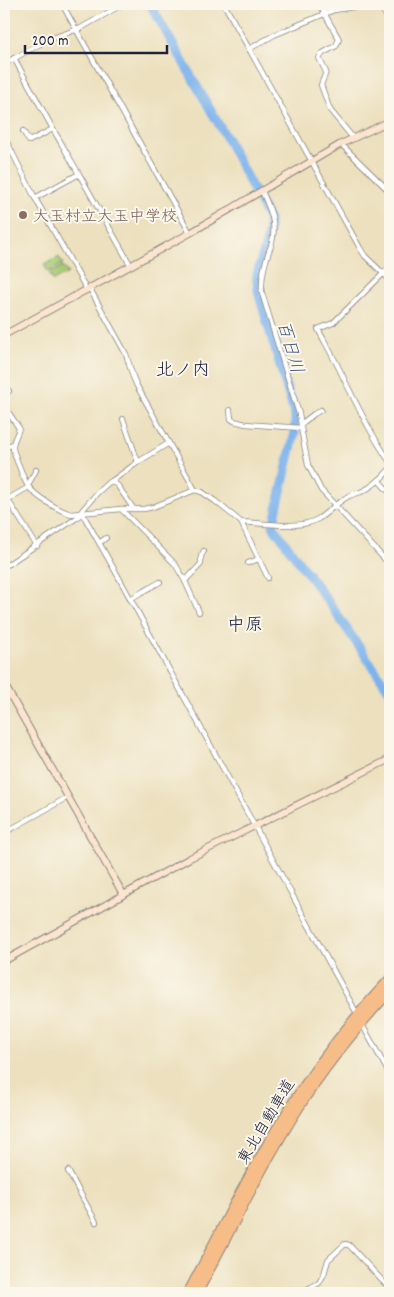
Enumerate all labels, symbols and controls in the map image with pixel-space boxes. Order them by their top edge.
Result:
scale bar [25,22,168,54]
text: 200 m [32,31,69,53]
place label: 大玉村立大玉中学校 [33,206,177,229]
marker: 大玉村立大玉中学校 [17,209,29,221]
water label: 百日川 [269,318,308,377]
district label: 北ノ内 [156,359,210,384]
district label: 中原 [227,614,263,639]
street label: 東北自動車道 [233,1075,302,1169]

